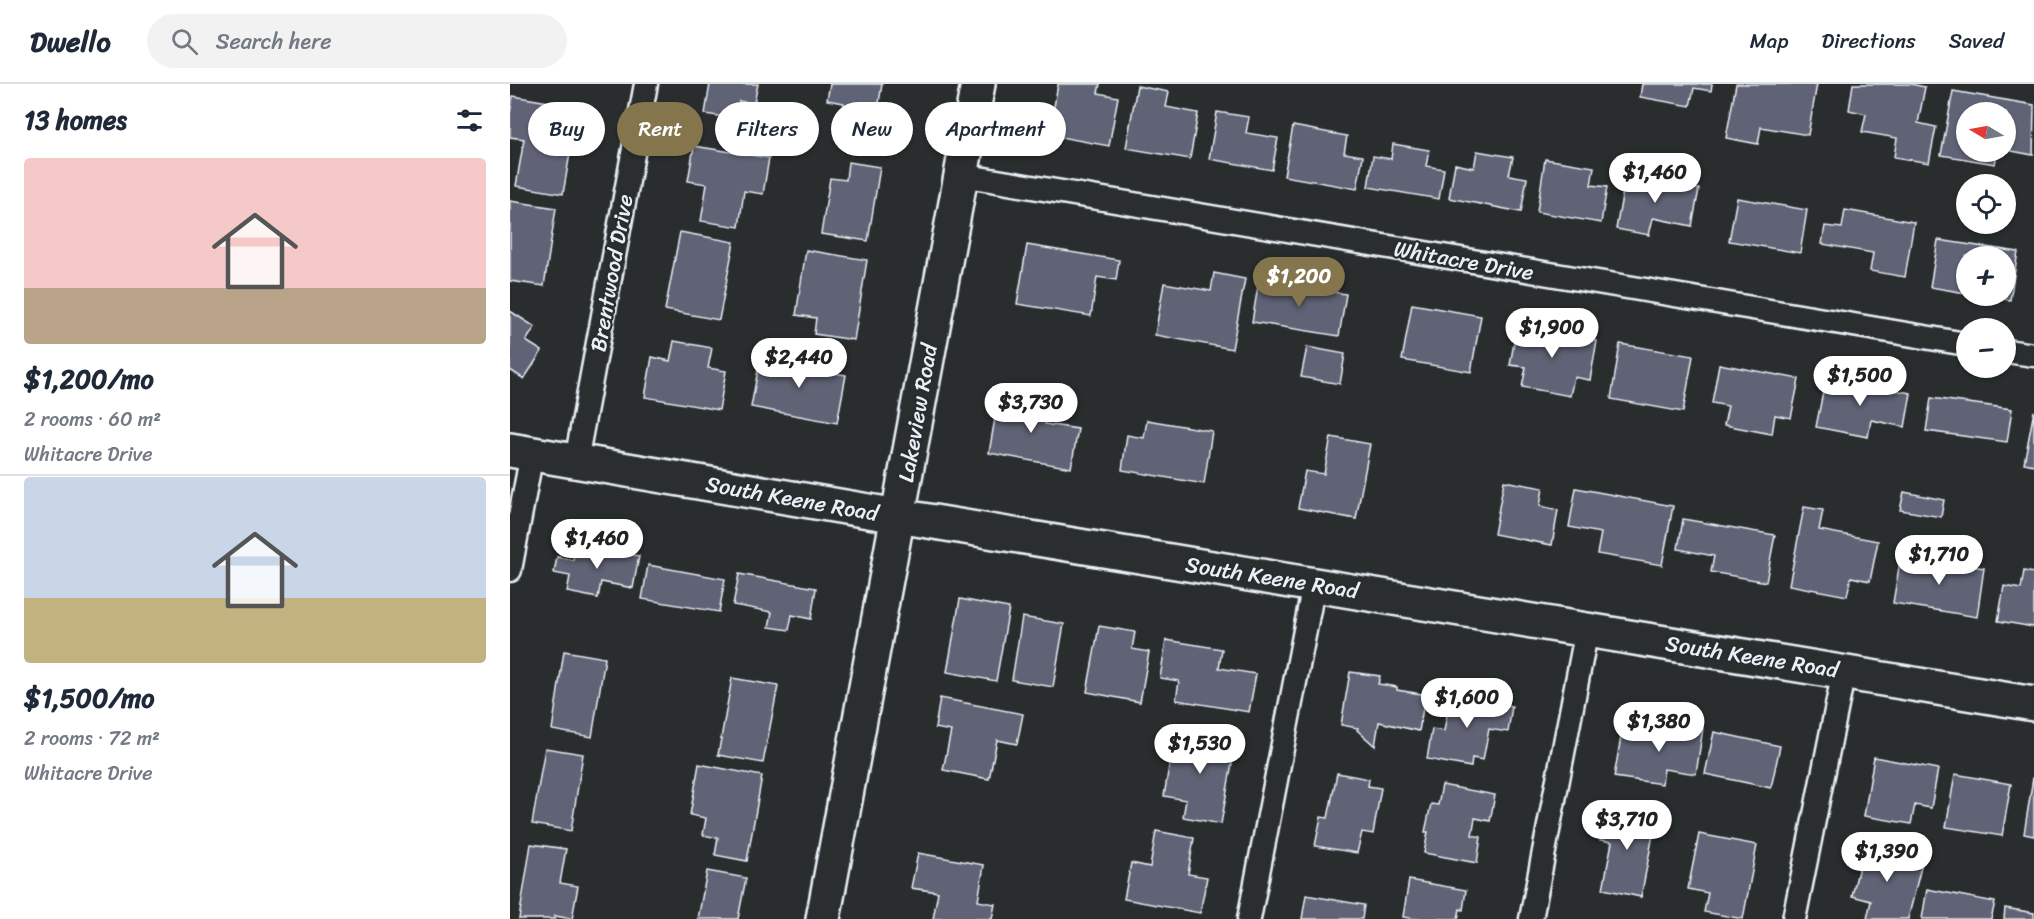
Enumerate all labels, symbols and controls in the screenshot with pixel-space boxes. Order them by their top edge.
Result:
search box [147,14,567,68]
text: Dwello [30,17,111,66]
text: Search here [216,22,332,61]
text: Map [1750,22,1788,60]
text: Directions [1821,22,1916,60]
text: Saved [1949,22,2004,60]
icon: search [168,25,201,58]
text: 13 homes [24,97,127,143]
chip: Buy [528,102,605,156]
chip: Rent [617,102,703,156]
chip: Filters [715,102,819,156]
chip: New [831,102,913,156]
chip: Apartment [925,102,1066,156]
north arrow [1956,102,2016,162]
map controls [1956,102,2016,378]
icon: filters [453,104,486,137]
pin: $1,460 [1606,153,1704,204]
text: $1,460 [1623,155,1687,190]
button: locate [1956,174,2016,234]
street label: Brentwood Drive [578,191,645,355]
icon: home [201,197,309,305]
street label: Whitacre Drive [1391,229,1537,292]
button: + [1956,246,2016,306]
pin: $1,200 [1250,257,1348,308]
text: $1,200 [1267,259,1331,294]
pin: $1,900 [1503,308,1601,359]
text: $1,900 [1520,310,1584,345]
button: − [1956,318,2016,378]
pin: $2,440 [750,338,848,389]
street label: Lakeview Road [886,339,949,485]
text: $2,440 [765,340,833,375]
text: $1,200/mo [24,356,154,402]
pin: $1,500 [1811,356,1909,407]
text: $1,500 [1828,358,1892,393]
pin: $3,730 [982,383,1080,434]
text: $3,730 [999,385,1063,420]
text: 2 rooms · 60 m² [24,402,161,437]
text: Whitacre Drive [24,437,152,472]
street label: South Keene Road [703,464,883,533]
icon: home [201,516,309,624]
pin: $1,460 [548,519,646,570]
text: $1,460 [565,521,629,556]
pin: $1,710 [1890,535,1988,586]
text: $1,710 [1909,537,1969,572]
street label: South Keene Road [1183,545,1363,611]
street label: South Keene Road [1663,624,1843,690]
text: $1,500/mo [24,675,154,721]
pin: $1,600 [1418,678,1516,729]
text: $1,600 [1435,680,1499,715]
pin: $1,380 [1610,702,1708,753]
text: $1,380 [1627,704,1691,739]
text: 2 rooms · 72 m² [24,721,160,756]
pin: $1,530 [1151,724,1249,775]
text: $1,530 [1168,726,1232,761]
text: Whitacre Drive [24,756,152,791]
pin: $3,710 [1578,800,1676,851]
text: $3,710 [1596,802,1658,837]
pin: $1,390 [1838,832,1936,883]
text: $1,390 [1855,834,1919,869]

